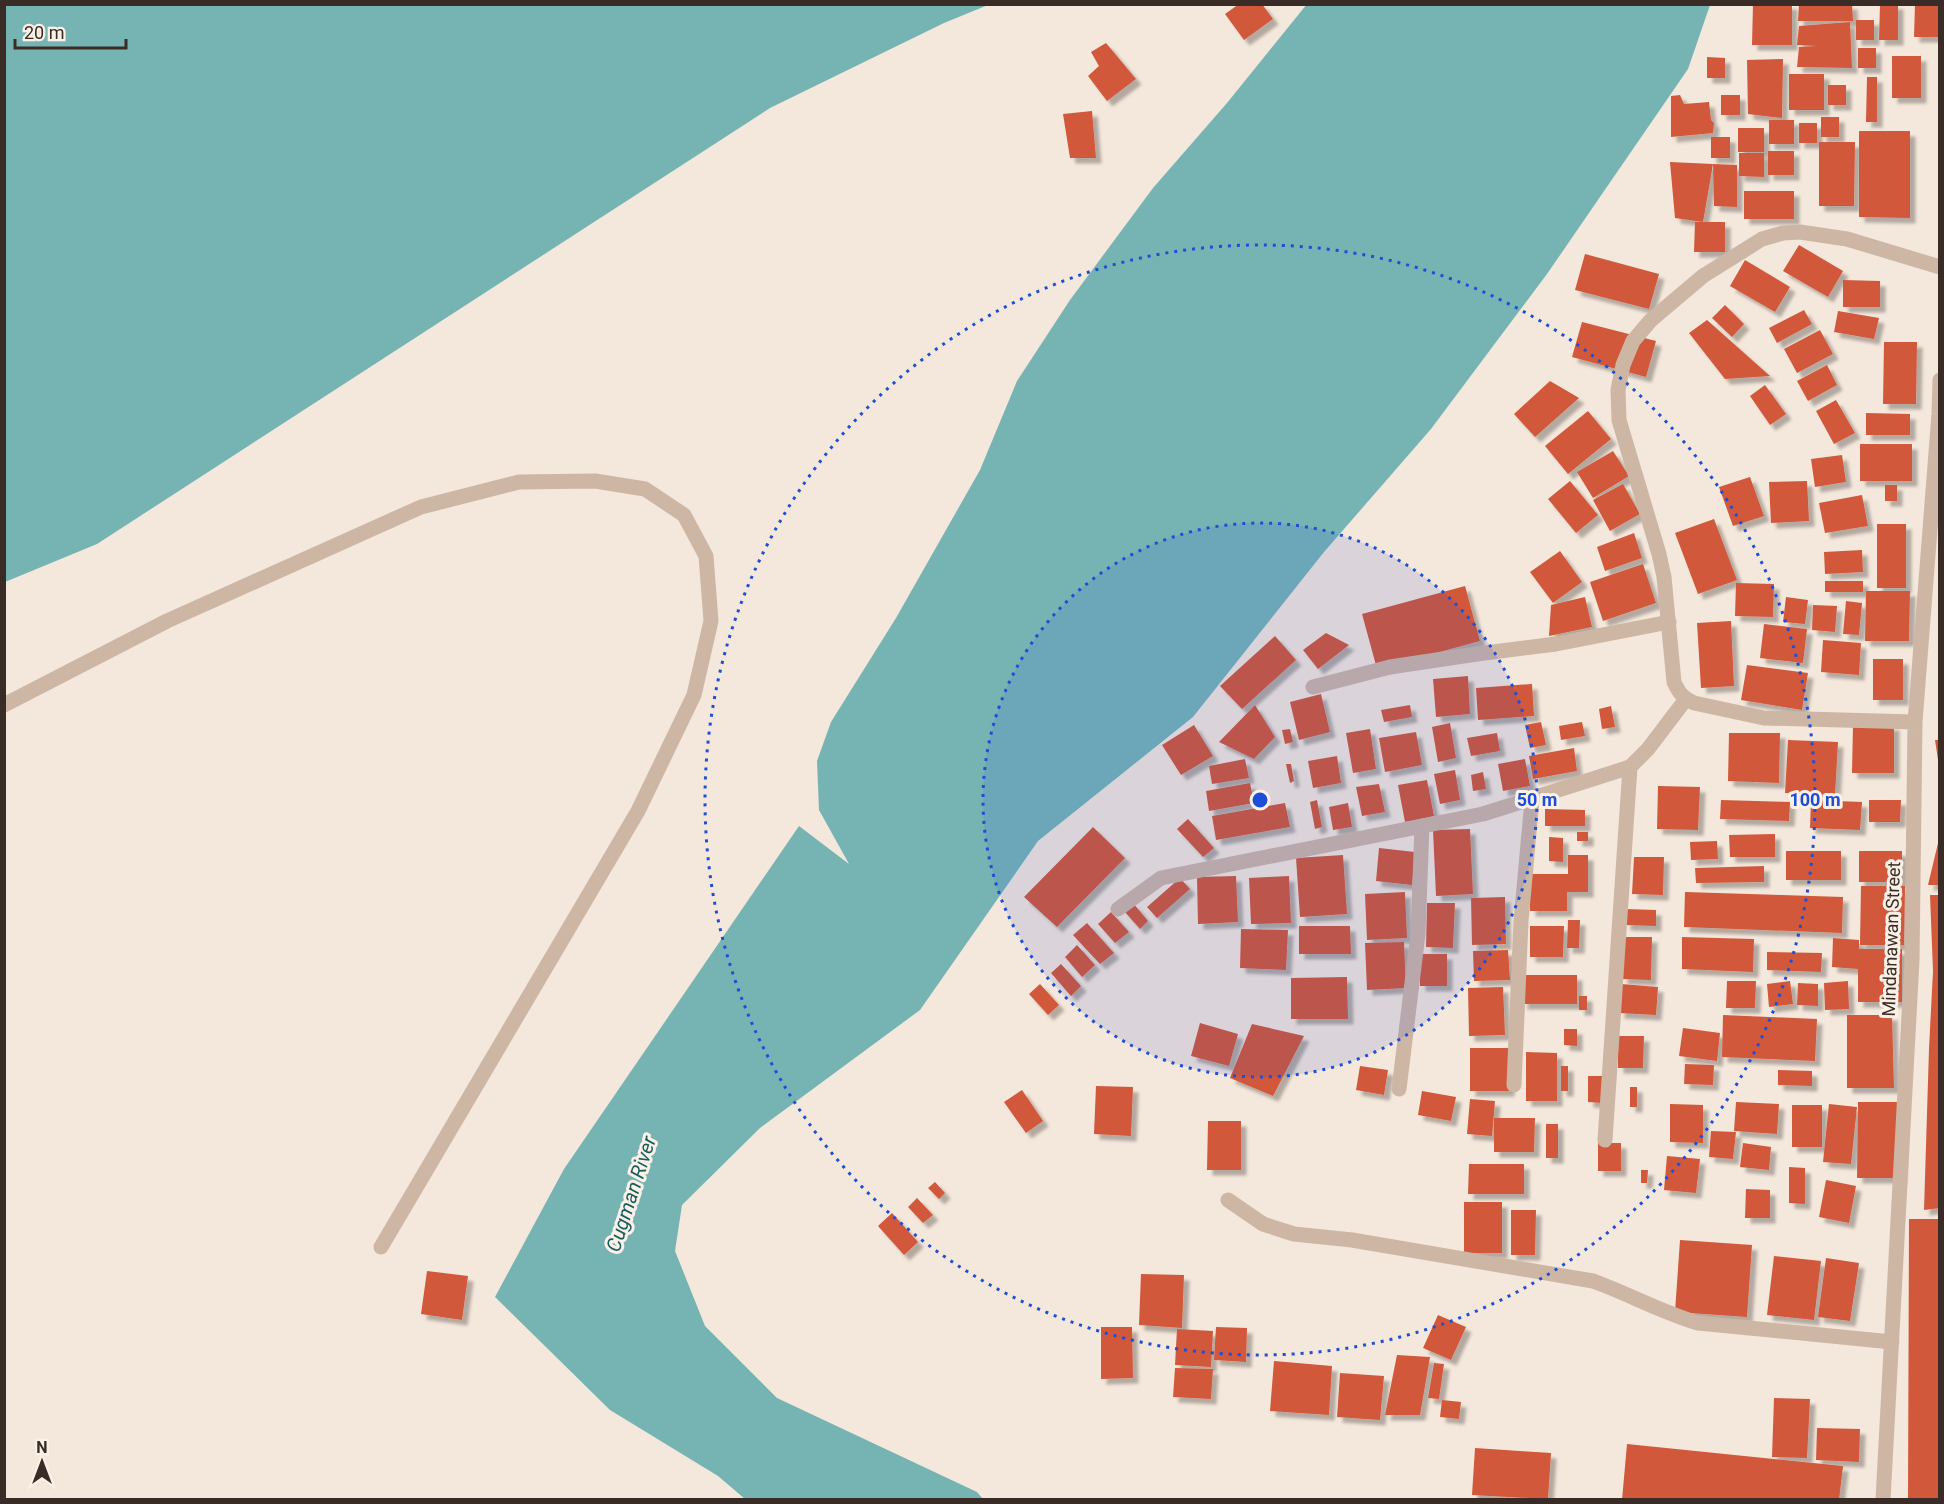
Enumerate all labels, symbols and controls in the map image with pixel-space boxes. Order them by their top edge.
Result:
scale bar [15,12,126,50]
text: 20 m [24,22,64,43]
text: 50 m [1517,789,1557,810]
text: 100 m [1789,789,1841,810]
centre of rings [1250,790,1270,810]
street label: Mindanawan Street [1878,861,1904,1017]
water label: Cugman River [601,1132,661,1255]
north arrow [12,1432,72,1492]
text: N [36,1438,48,1457]

